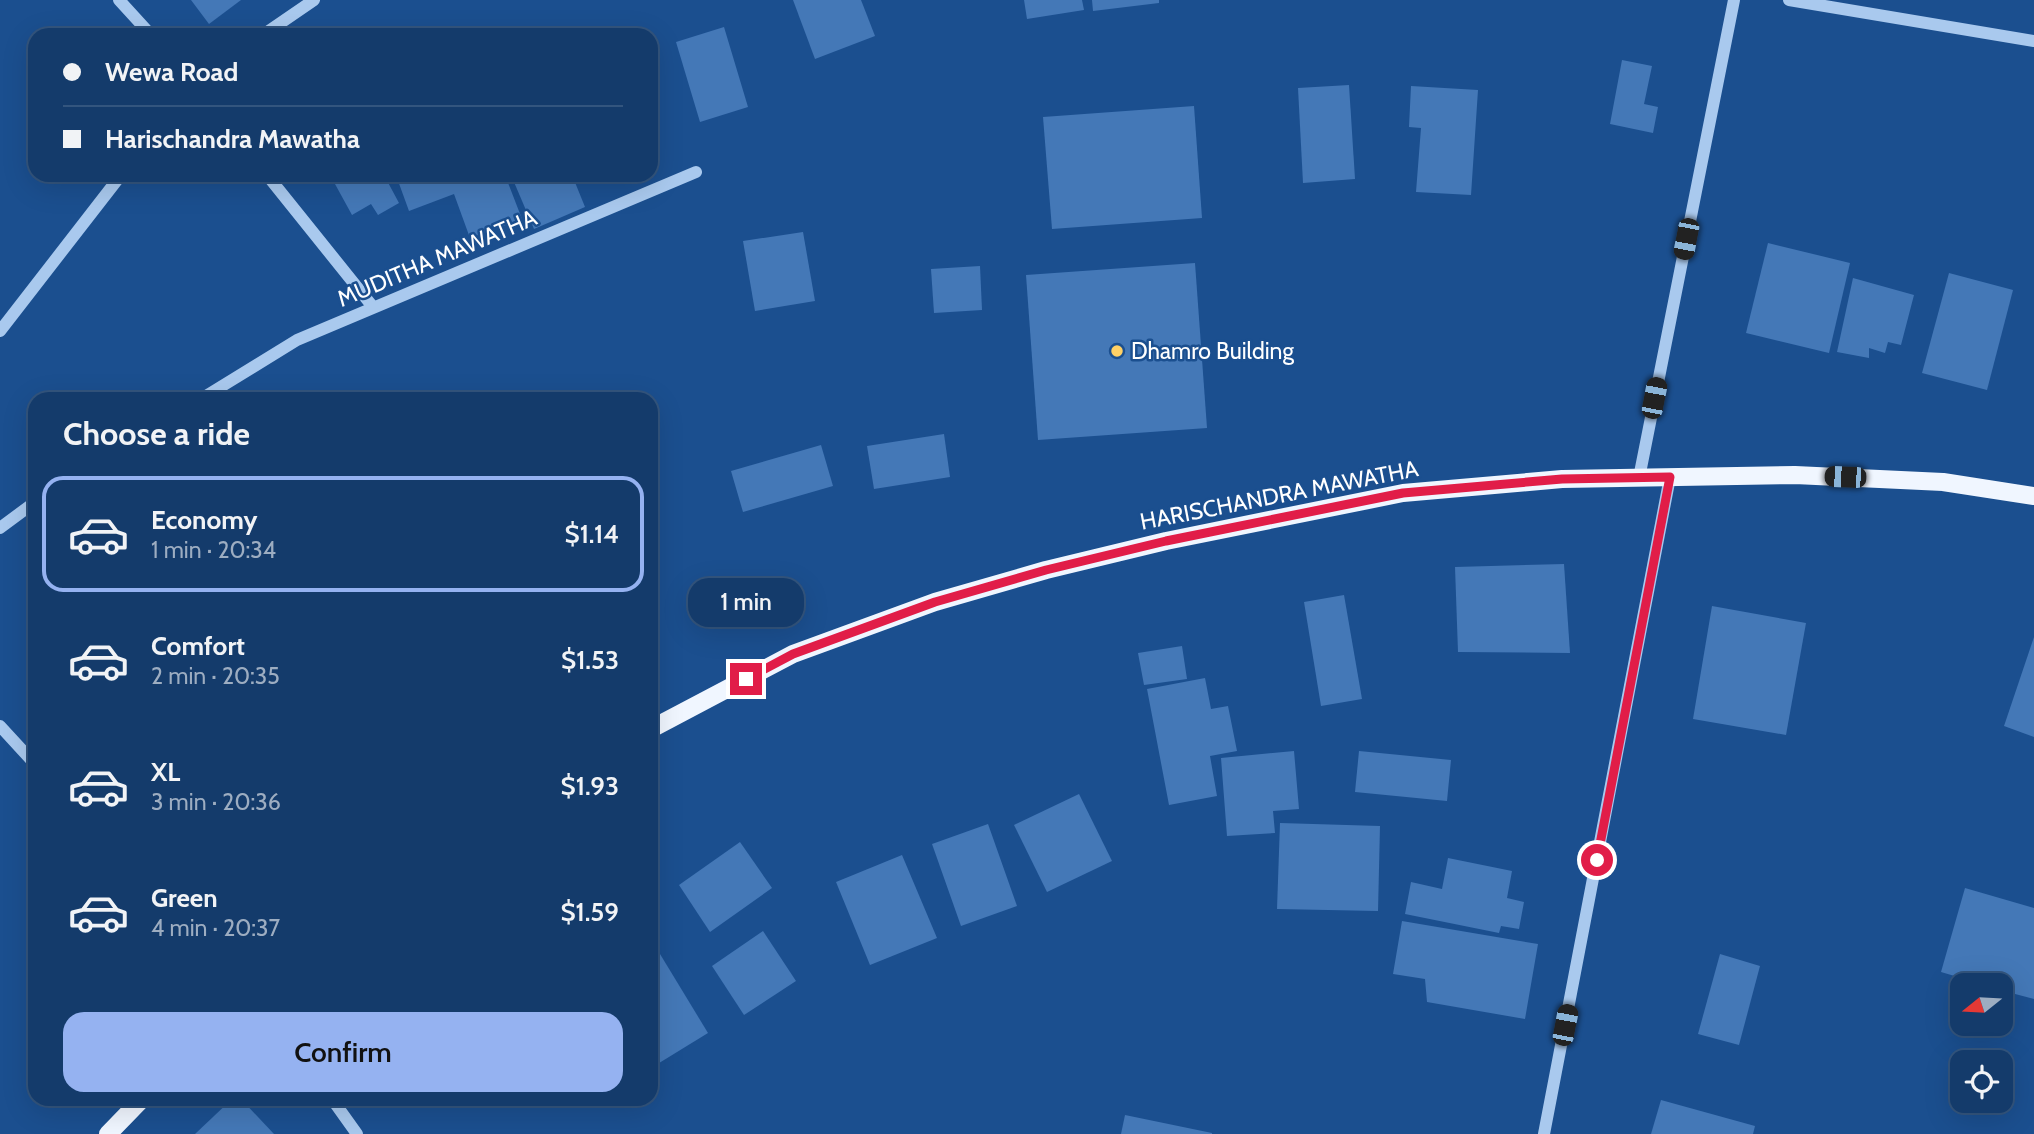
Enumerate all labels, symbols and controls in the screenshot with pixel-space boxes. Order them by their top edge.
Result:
text: Wewa Road [105,56,238,88]
text: Harischandra Mawatha [105,123,360,155]
street label: MUDITHA MAWATHA [333,203,541,313]
car [1672,216,1701,262]
place label: Dhamro Building [1131,337,1294,365]
marker: Dhamro Building [1109,343,1125,359]
car [1640,375,1669,421]
text: Choose a ride [63,414,250,453]
street label: HARISCHANDRA MAWATHA [1138,454,1420,536]
car [1824,466,1867,488]
icon: car [67,503,130,566]
text: Economy [151,504,257,536]
text: $1.14 [565,518,619,550]
text: 1 min · 20:34 [151,536,276,564]
callout: 1 min [688,578,804,626]
text: 1 min [720,588,772,616]
icon: car [67,629,130,692]
text: Comfort [151,630,245,662]
text: $1.53 [561,644,619,676]
text: 2 min · 20:35 [151,662,280,690]
route end [730,663,762,695]
icon: car [67,755,130,818]
text: XL [151,756,180,788]
text: $1.93 [561,770,619,802]
text: 3 min · 20:36 [151,788,281,816]
route start [1581,844,1613,876]
icon: car [67,881,130,944]
text: Green [151,882,218,914]
text: $1.59 [560,896,619,928]
text: 4 min · 20:37 [151,914,280,942]
north arrow [1950,973,2012,1036]
map controls [1950,973,2013,1113]
car [1551,1002,1580,1048]
button: Confirm [63,1012,623,1092]
button: locate [1950,1050,2013,1113]

